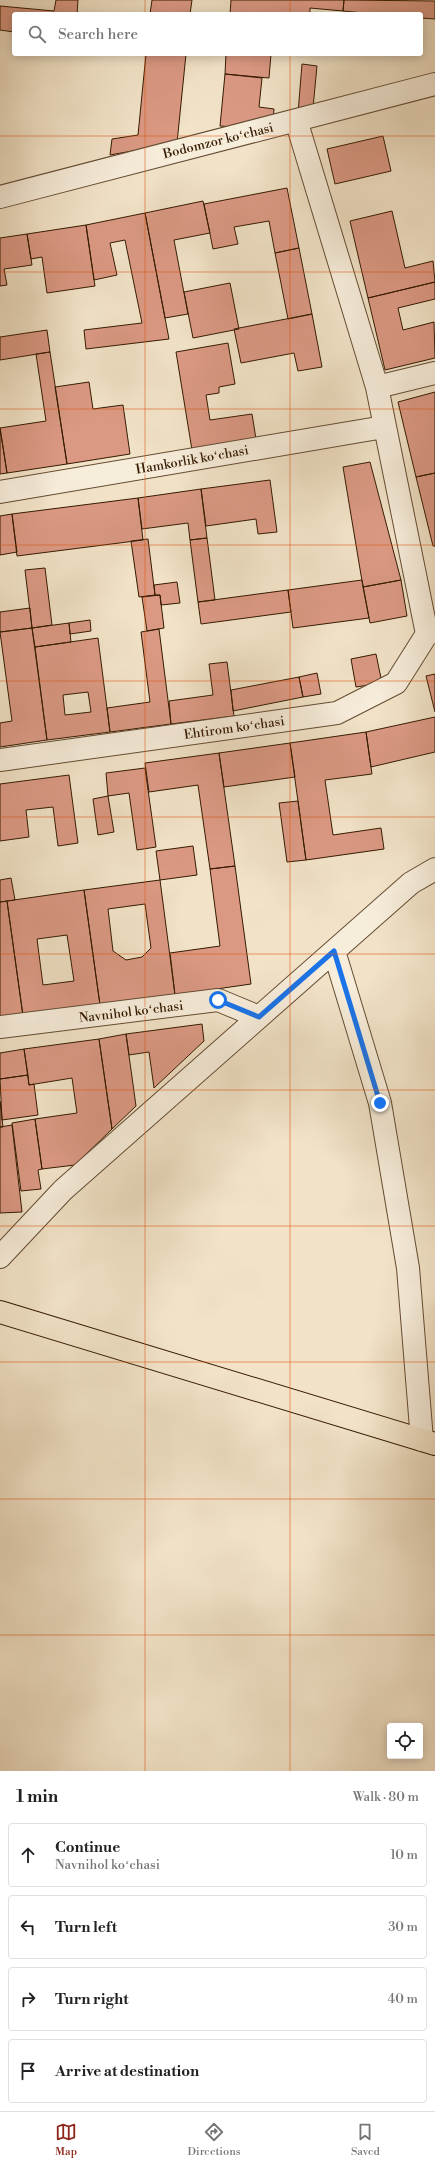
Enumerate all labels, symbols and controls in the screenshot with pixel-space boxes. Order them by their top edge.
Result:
search box [12,12,423,56]
icon: search [26,23,48,45]
text: Search here [58,25,138,44]
street label: Bodomzor koʻchasi [160,119,275,163]
street label: Hamkorlik koʻchasi [134,442,250,478]
street label: Ehtirom koʻchasi [183,713,286,743]
route start [209,991,227,1009]
street label: Navnihol koʻchasi [78,998,184,1026]
route end [371,1094,389,1112]
map controls [387,1723,423,1759]
button: locate [387,1723,423,1759]
text: 1 min [16,1786,58,1808]
text: Walk · 80 m [353,1789,419,1805]
text: Continue [55,1838,120,1857]
icon: ahead [17,1844,39,1866]
text: 10 m [390,1847,418,1863]
text: Navnihol koʻchasi [55,1857,160,1873]
icon: left [17,1916,39,1938]
text: Turn left [55,1918,117,1937]
text: 30 m [388,1919,418,1935]
icon: right [17,1988,39,2010]
text: Turn right [55,1990,129,2009]
text: 40 m [388,1991,418,2007]
icon: arrive [17,2060,39,2082]
text: Arrive at destination [55,2062,199,2081]
tab: Map [55,2121,77,2159]
tab: Directions [188,2121,241,2159]
tab: Saved [351,2121,380,2159]

